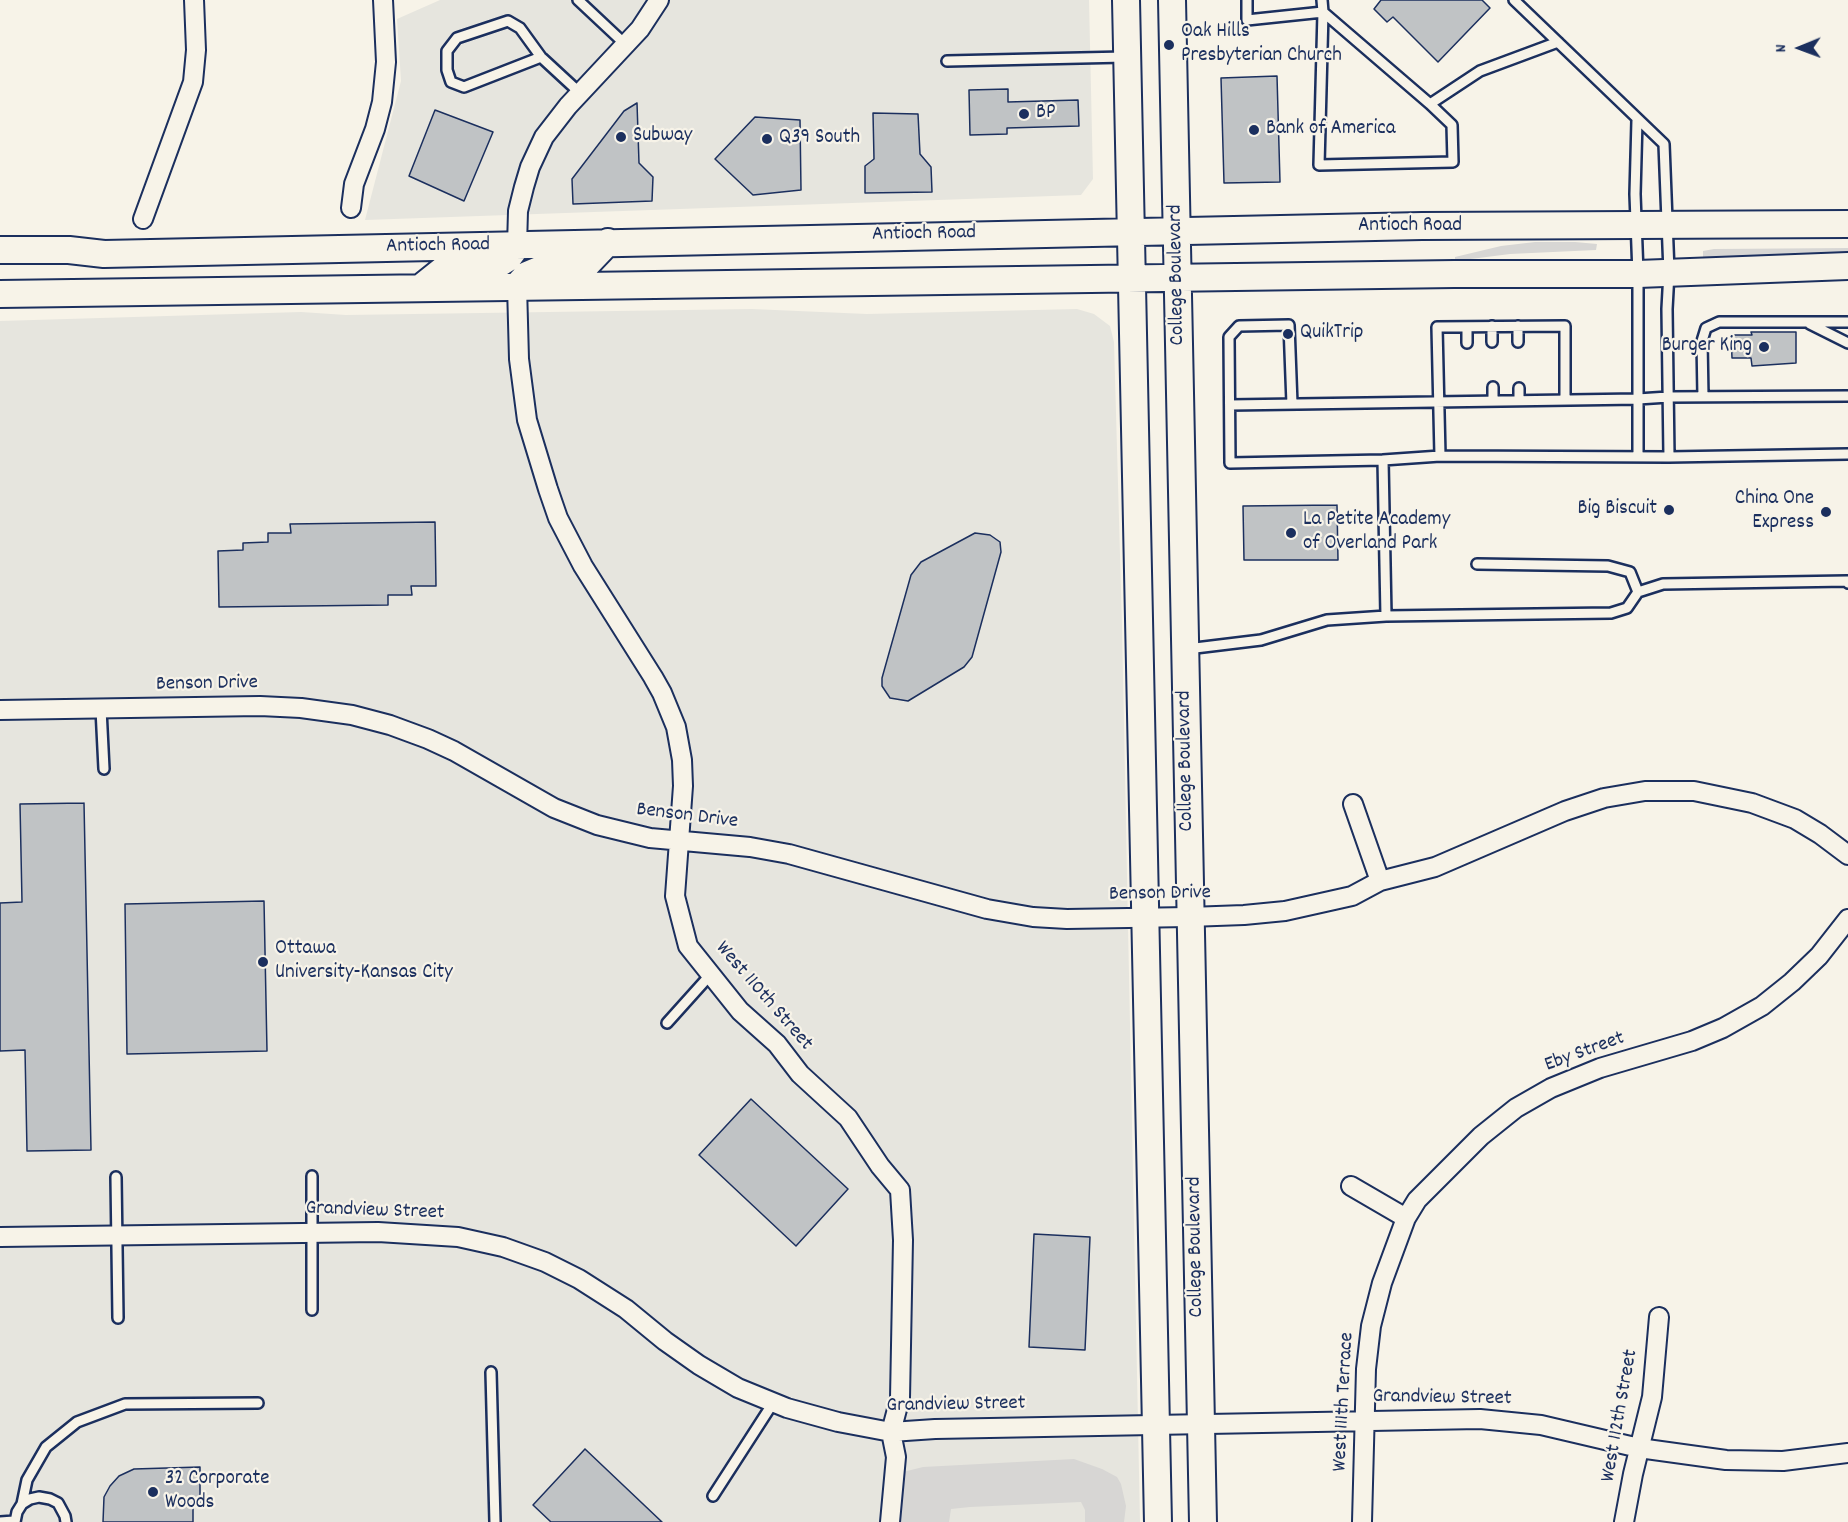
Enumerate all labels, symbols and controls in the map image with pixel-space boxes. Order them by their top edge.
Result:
north arrow [1770,18,1830,78]
place label: Oak Hills Presbyterian Church [1181,20,1342,70]
marker: Oak Hills Presbyterian Church [1162,38,1176,52]
text: N [1770,44,1793,52]
place label: BP [1036,101,1055,127]
marker: BP [1017,107,1031,121]
place label: Bank of America [1266,117,1396,143]
marker: Bank of America [1247,123,1261,137]
place label: Subway [633,124,692,150]
place label: Q39 South [779,126,860,152]
marker: Subway [614,130,628,144]
marker: Q39 South [760,132,774,146]
street label: College Boulevard [1164,204,1192,346]
street label: Antioch Road [1358,214,1462,240]
street label: Antioch Road [872,221,976,249]
street label: Antioch Road [386,233,490,261]
place label: QuikTrip [1300,321,1363,347]
marker: QuikTrip [1281,327,1295,341]
place label: Burger King [1662,334,1752,360]
marker: Burger King [1757,340,1771,354]
place label: China One Express [1735,487,1814,537]
place label: Big Biscuit [1577,497,1657,523]
marker: Big Biscuit [1662,503,1676,517]
marker: China One Express [1819,505,1833,519]
place label: La Petite Academy of Overland Park [1303,508,1450,558]
marker: La Petite Academy of Overland Park [1284,526,1298,540]
street label: Benson Drive [156,672,258,698]
street label: College Boulevard [1173,690,1201,832]
street label: Benson Drive [635,798,739,836]
street label: Benson Drive [1109,882,1211,908]
place label: Ottawa University-Kansas City [275,937,453,987]
street label: West 110th Street [709,937,817,1057]
marker: Ottawa University-Kansas City [256,955,270,969]
street label: Eby Street [1542,1027,1628,1079]
street label: College Boulevard [1183,1176,1211,1318]
street label: Grandview Street [305,1197,445,1227]
street label: West 111th Terrace [1329,1332,1361,1472]
street label: West 112th Street [1597,1348,1645,1484]
street label: Grandview Street [1372,1385,1512,1413]
street label: Grandview Street [886,1392,1026,1420]
place label: 32 Corporate Woods [165,1467,269,1517]
marker: 32 Corporate Woods [146,1485,160,1499]

